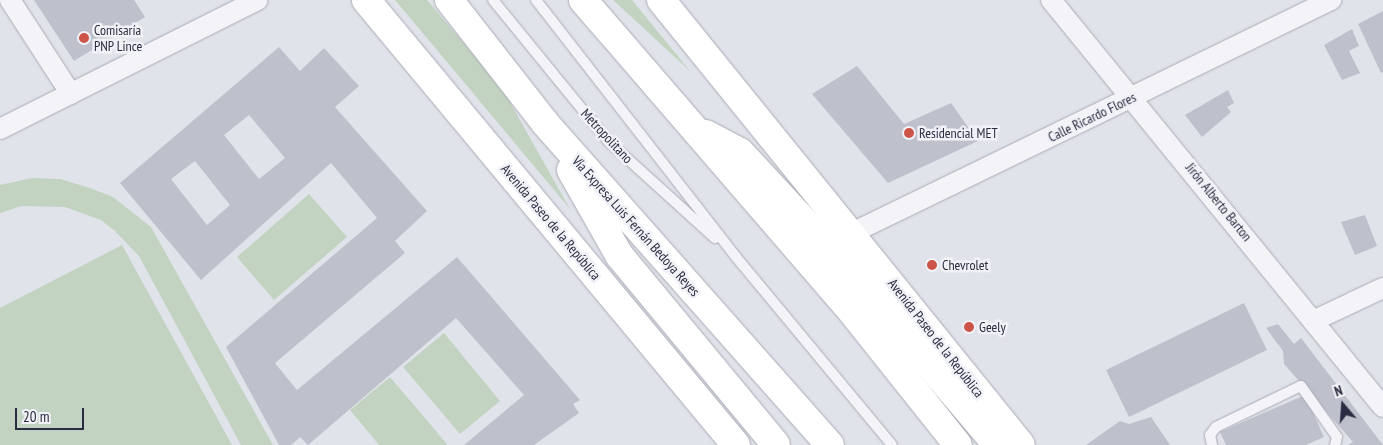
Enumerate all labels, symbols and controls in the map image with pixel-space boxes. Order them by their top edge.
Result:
place label: Comisaría PNP Lince [94,22,143,54]
marker: Comisaría PNP Lince [78,32,90,44]
street label: Calle Ricardo Flores [1045,88,1139,146]
street label: Metropolitano [577,105,637,167]
place label: Residencial MET [919,125,998,141]
marker: Residencial MET [903,127,915,139]
street label: Vía Expresa Luis Fernán Bedoya Reyes [569,152,703,300]
street label: Jirón Alberto Barton [1182,159,1256,245]
street label: Avenida Paseo de la República [498,161,604,283]
place label: Chevrolet [942,257,988,273]
marker: Chevrolet [926,259,938,271]
street label: Avenida Paseo de la República [884,275,988,401]
place label: Geely [979,319,1006,335]
marker: Geely [963,321,975,333]
north arrow [1318,380,1368,430]
text: N [1332,381,1345,400]
scale bar [18,398,86,430]
text: 20 m [23,407,49,426]

